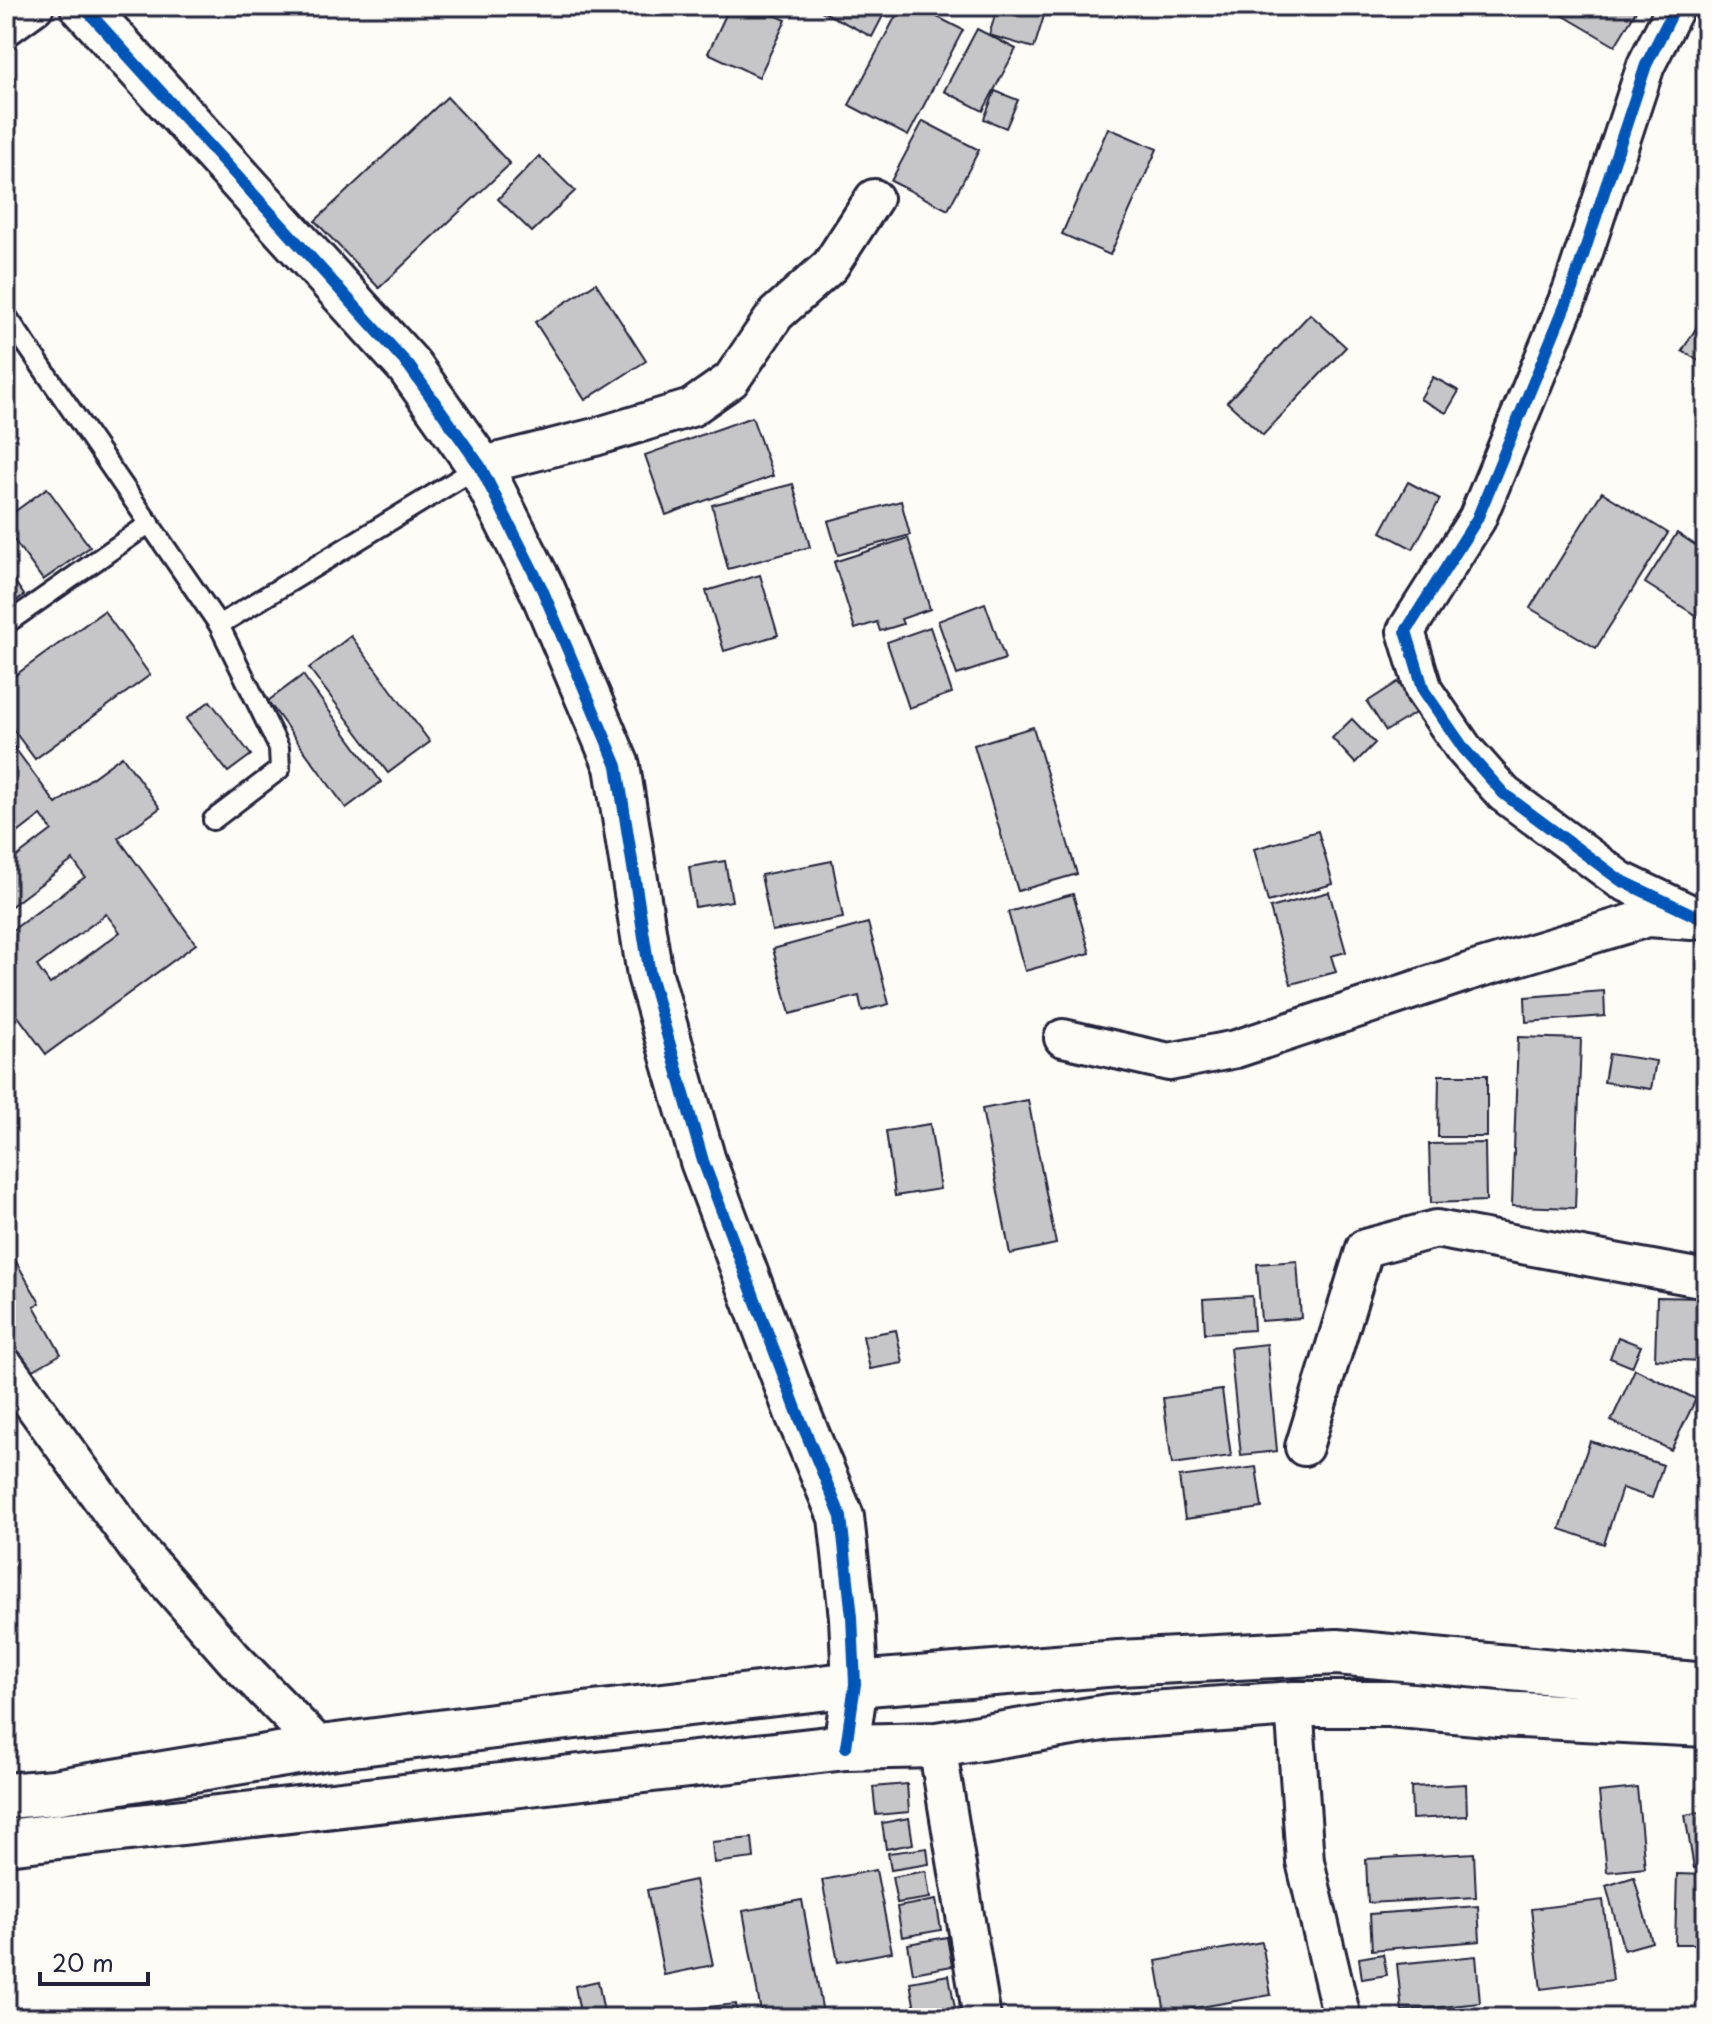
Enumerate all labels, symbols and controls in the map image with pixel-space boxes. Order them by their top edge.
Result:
scale bar [40,1936,148,1986]
text: 20 m [52,1944,114,1980]

